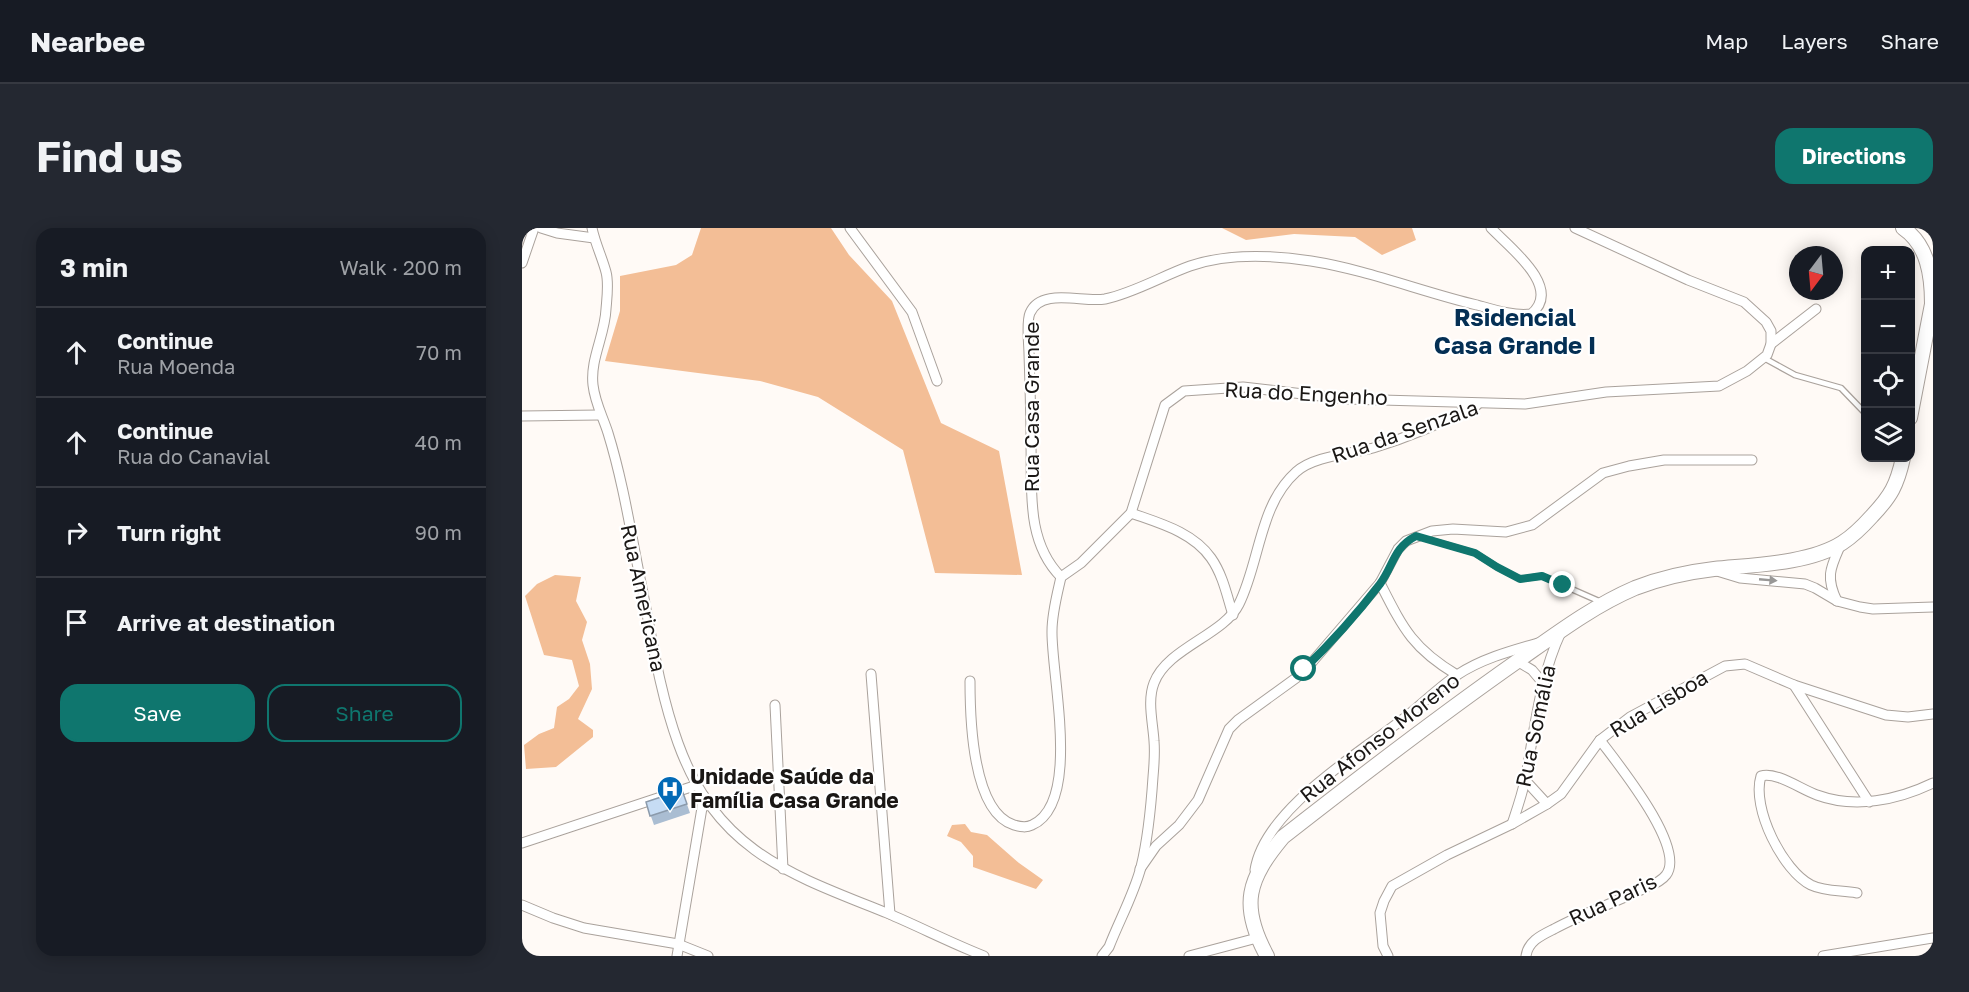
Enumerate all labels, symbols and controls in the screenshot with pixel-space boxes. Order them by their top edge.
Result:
text: Nearbee [30,25,145,58]
text: Map [1705,28,1748,54]
text: Layers [1781,28,1848,54]
text: Share [1881,28,1939,54]
button: Directions [1775,128,1933,184]
text: Find us [36,131,183,181]
north arrow [1789,246,1843,300]
map controls [1861,246,1915,462]
button: + [1861,246,1915,300]
text: 3 min [60,252,128,283]
text: Walk · 200 m [340,255,462,279]
button: − [1861,300,1915,354]
district label: Rsidencial Casa Grande I [1434,302,1596,359]
street label: Rua Casa Grande [1018,322,1044,492]
text: Continue [117,327,213,354]
icon: ahead [60,336,93,369]
text: 70 m [416,340,462,364]
text: Rua Moenda [117,354,235,378]
button: locate [1861,354,1915,408]
street label: Rua do Engenho [1224,376,1388,410]
street label: Rua da Senzala [1328,394,1481,468]
button: layers [1861,408,1915,462]
text: Continue [117,417,213,444]
icon: ahead [60,426,93,459]
text: 40 m [415,430,462,454]
text: Rua do Canavial [117,444,270,468]
icon: right [60,516,93,549]
text: Turn right [117,519,221,546]
text: 90 m [415,520,462,544]
street label: Rua Americana [616,522,672,674]
route end [1549,571,1575,597]
one-way arrow [1759,575,1778,585]
icon: arrive [60,606,93,639]
text: Arrive at destination [117,609,335,636]
route start [1290,655,1316,681]
street label: Rua Somália [1509,662,1561,789]
street label: Rua Lisboa [1605,664,1712,743]
street label: Rua Afonso Moreno [1294,667,1464,808]
button: Save [60,684,255,742]
button: Share [267,684,462,742]
place label: Unidade Saúde da Família Casa Grande [690,763,899,813]
hospital icon: Unidade Saúde da Família Casa Grande [655,774,685,812]
street label: Rua Paris [1564,867,1661,931]

